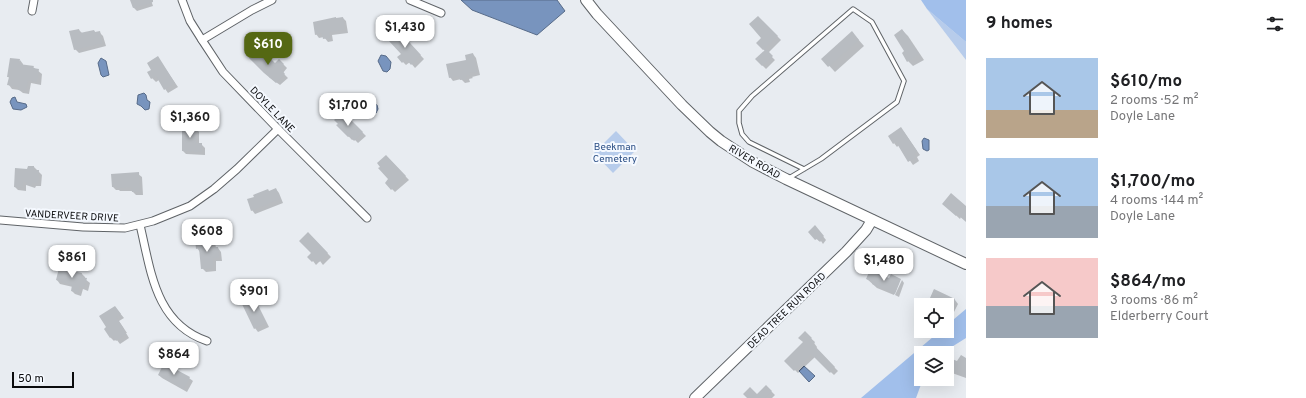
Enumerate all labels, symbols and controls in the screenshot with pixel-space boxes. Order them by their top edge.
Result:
text: 9 homes [986,13,1053,35]
icon: filters [1264,13,1286,35]
pin: $1,430 [372,15,438,49]
text: $1,430 [385,20,425,36]
pin: $610 [244,32,292,66]
text: $610 [253,37,283,53]
text: $610/mo [1110,71,1182,93]
icon: home [1018,74,1066,122]
street label: DOYLE LANE [247,84,297,136]
pin: $1,700 [315,93,381,127]
text: 2 rooms · 52 m² [1110,93,1198,109]
text: $1,700 [328,98,368,114]
pin: $1,360 [157,105,223,139]
text: Doyle Lane [1110,109,1175,125]
text: $1,360 [170,110,210,126]
park label: Beekman Cemetery [593,141,637,166]
street label: RIVER ROAD [726,142,783,182]
text: $1,700/mo [1110,171,1195,193]
icon: home [1018,174,1066,222]
text: 4 rooms · 144 m² [1110,193,1203,209]
street label: VANDERVEER DRIVE [25,208,119,225]
text: Doyle Lane [1110,209,1175,225]
pin: $608 [183,219,231,253]
text: $608 [191,224,223,240]
pin: $861 [48,245,96,279]
pin: $1,480 [851,248,917,282]
text: $861 [57,250,87,266]
text: $1,480 [863,253,905,269]
street label: DEAD TREE RUN ROAD [745,270,829,352]
text: $864/mo [1110,271,1186,293]
icon: home [1018,274,1066,322]
pin: $901 [230,279,278,313]
text: $901 [239,284,269,300]
text: 3 rooms · 86 m² [1110,293,1198,309]
map controls [914,298,954,386]
button: locate [914,298,954,338]
text: Elderberry Court [1110,309,1209,325]
pin: $864 [150,342,198,376]
button: layers [914,346,954,386]
text: $864 [158,347,190,363]
scale bar [12,370,74,389]
text: 50 m [18,372,44,386]

